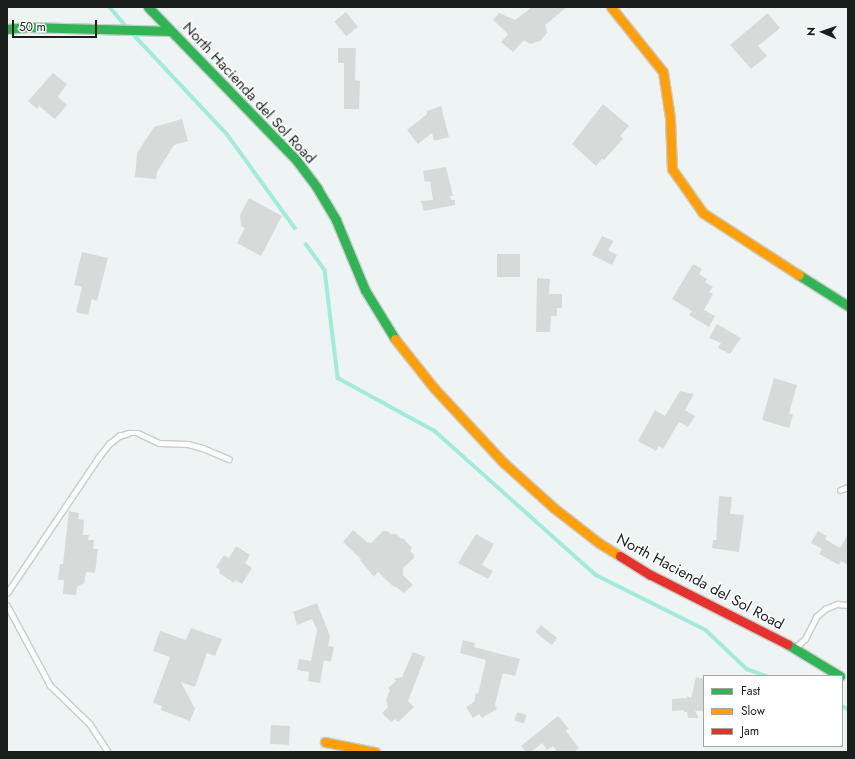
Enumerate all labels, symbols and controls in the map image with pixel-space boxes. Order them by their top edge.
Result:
scale bar [14,12,99,38]
north arrow [803,12,843,52]
text: 50 m [19,18,46,36]
street label: North Hacienda del Sol Road [179,19,319,167]
text: N [803,27,819,36]
street label: North Hacienda del Sol Road [613,530,787,634]
legend [703,675,843,747]
text: Fast [741,682,760,700]
text: Slow [741,702,765,720]
text: Jam [741,722,759,740]

